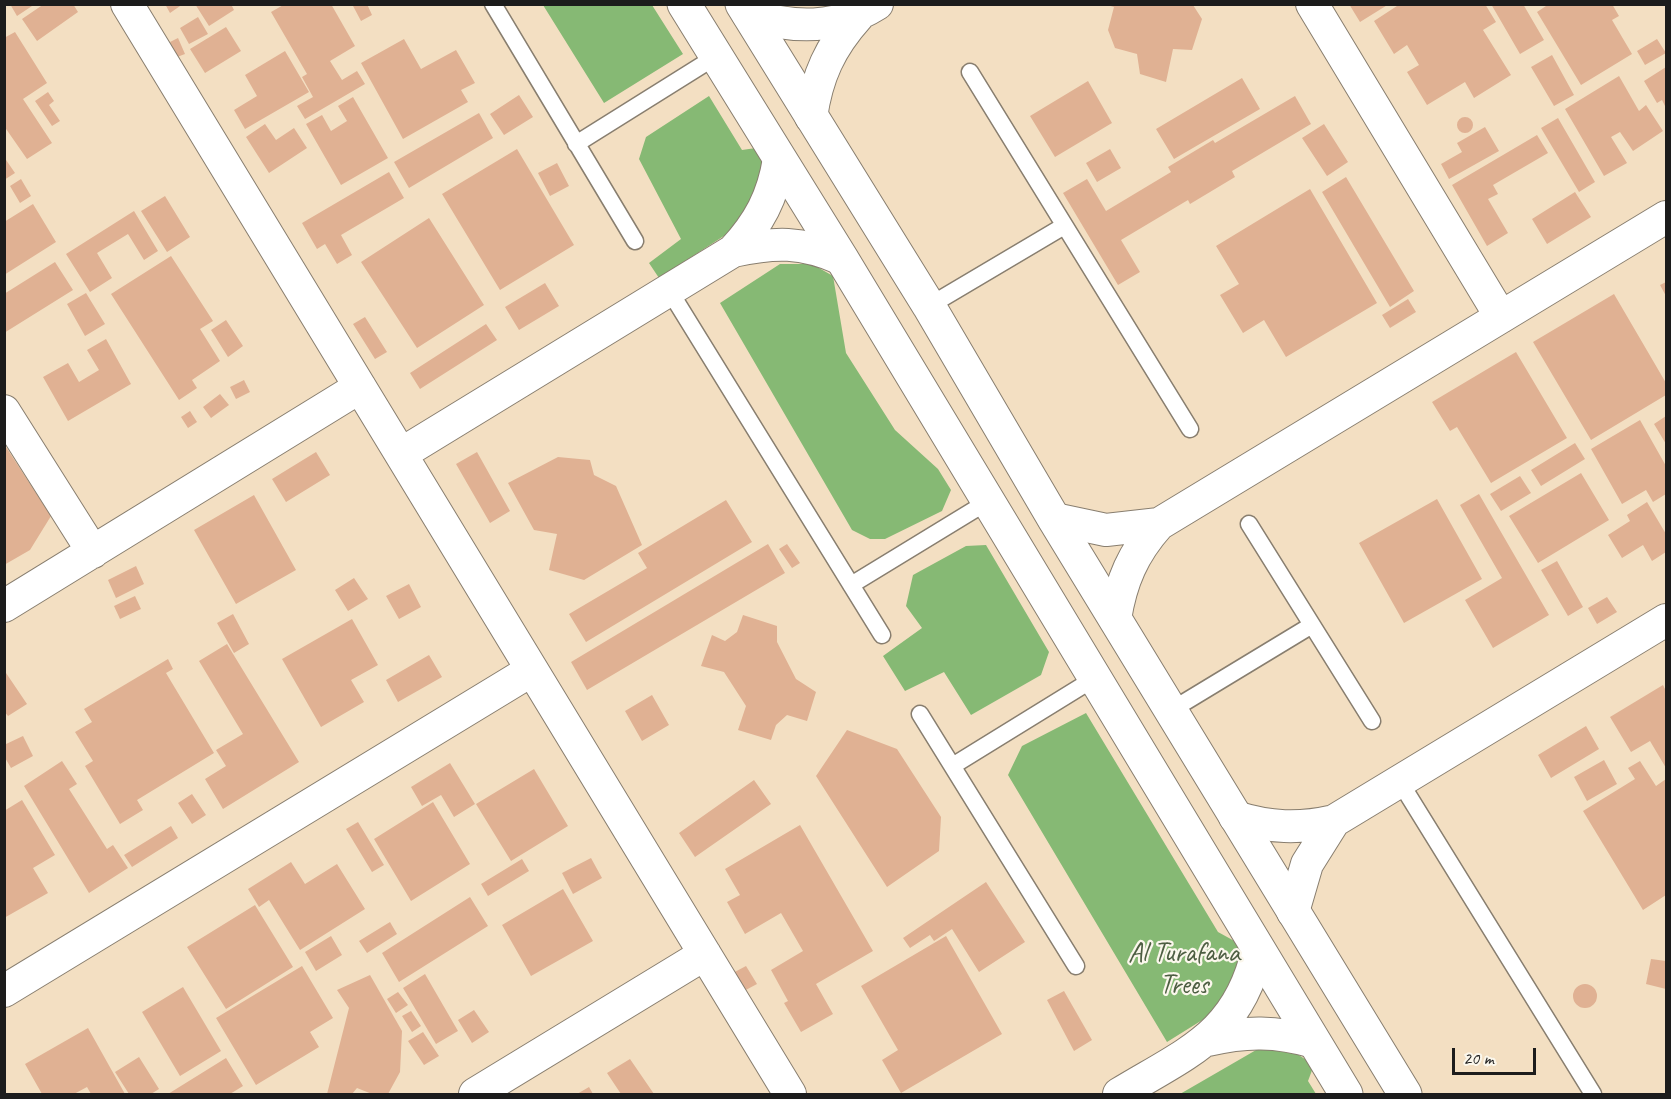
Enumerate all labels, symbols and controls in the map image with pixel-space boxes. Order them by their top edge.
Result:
park label: Al Turafana Trees [1128,937,1240,1003]
scale bar [1455,1036,1539,1074]
text: 20 m [1463,1047,1494,1069]

